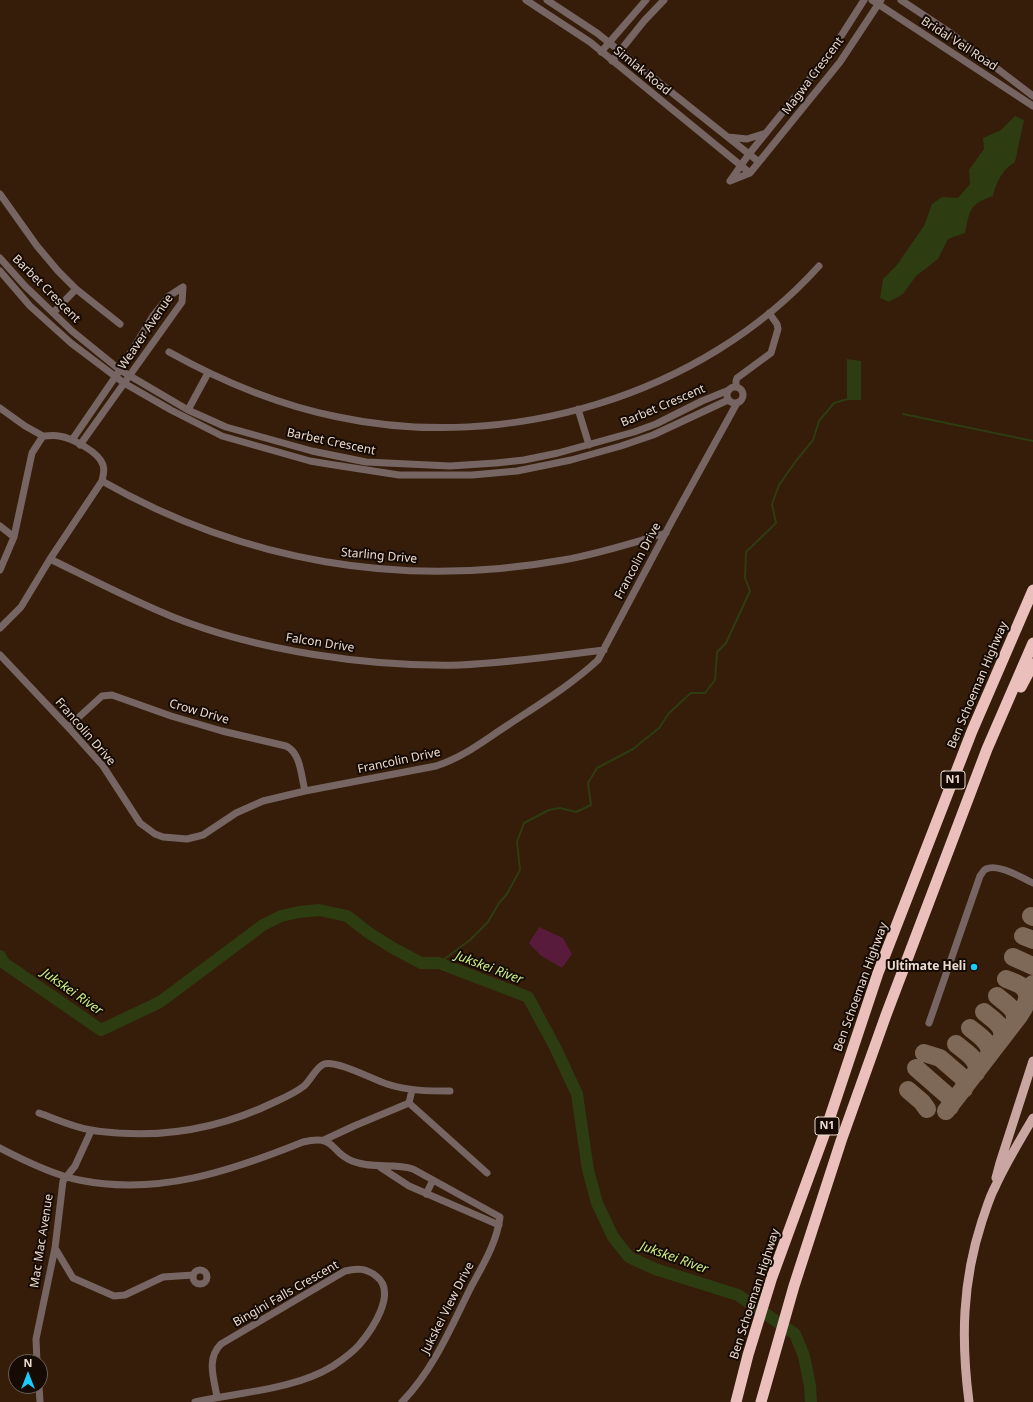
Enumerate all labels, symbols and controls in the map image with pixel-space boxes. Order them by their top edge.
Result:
street label: Bridal Veil Road [918,14,1000,74]
street label: Magwa Crescent [779,34,847,118]
street label: Simlak Road [611,44,673,98]
street label: Barbet Crescent [9,252,83,326]
street label: Weaver Avenue [116,292,176,372]
street label: Barbet Crescent [619,382,707,430]
street label: Barbet Crescent [285,426,377,458]
street label: Francolin Drive [612,520,664,602]
street label: Starling Drive [340,545,418,567]
street label: Ben Schoeman Highway [945,619,1011,751]
street label: Falcon Drive [285,630,355,656]
street label: Francolin Drive [52,695,118,769]
street label: Crow Drive [167,697,231,727]
street label: Francolin Drive [356,745,442,777]
road number: N1 [941,771,965,789]
street label: Ben Schoeman Highway [831,920,891,1054]
water label: Jukskei River [453,948,525,988]
place label: Ultimate Heli [887,960,966,974]
marker: Ultimate Heli [969,962,979,972]
water label: Jukskei River [38,965,106,1019]
road number: N1 [815,1117,839,1135]
street label: Mac Mac Avenue [27,1193,57,1289]
street label: Ben Schoeman Highway [727,1227,783,1361]
water label: Jukskei River [638,1239,710,1277]
street label: Bingini Falls Crescent [231,1258,341,1330]
street label: Jukskei View Drive [419,1260,477,1356]
north arrow [8,1354,48,1394]
text: N [24,1355,32,1370]

